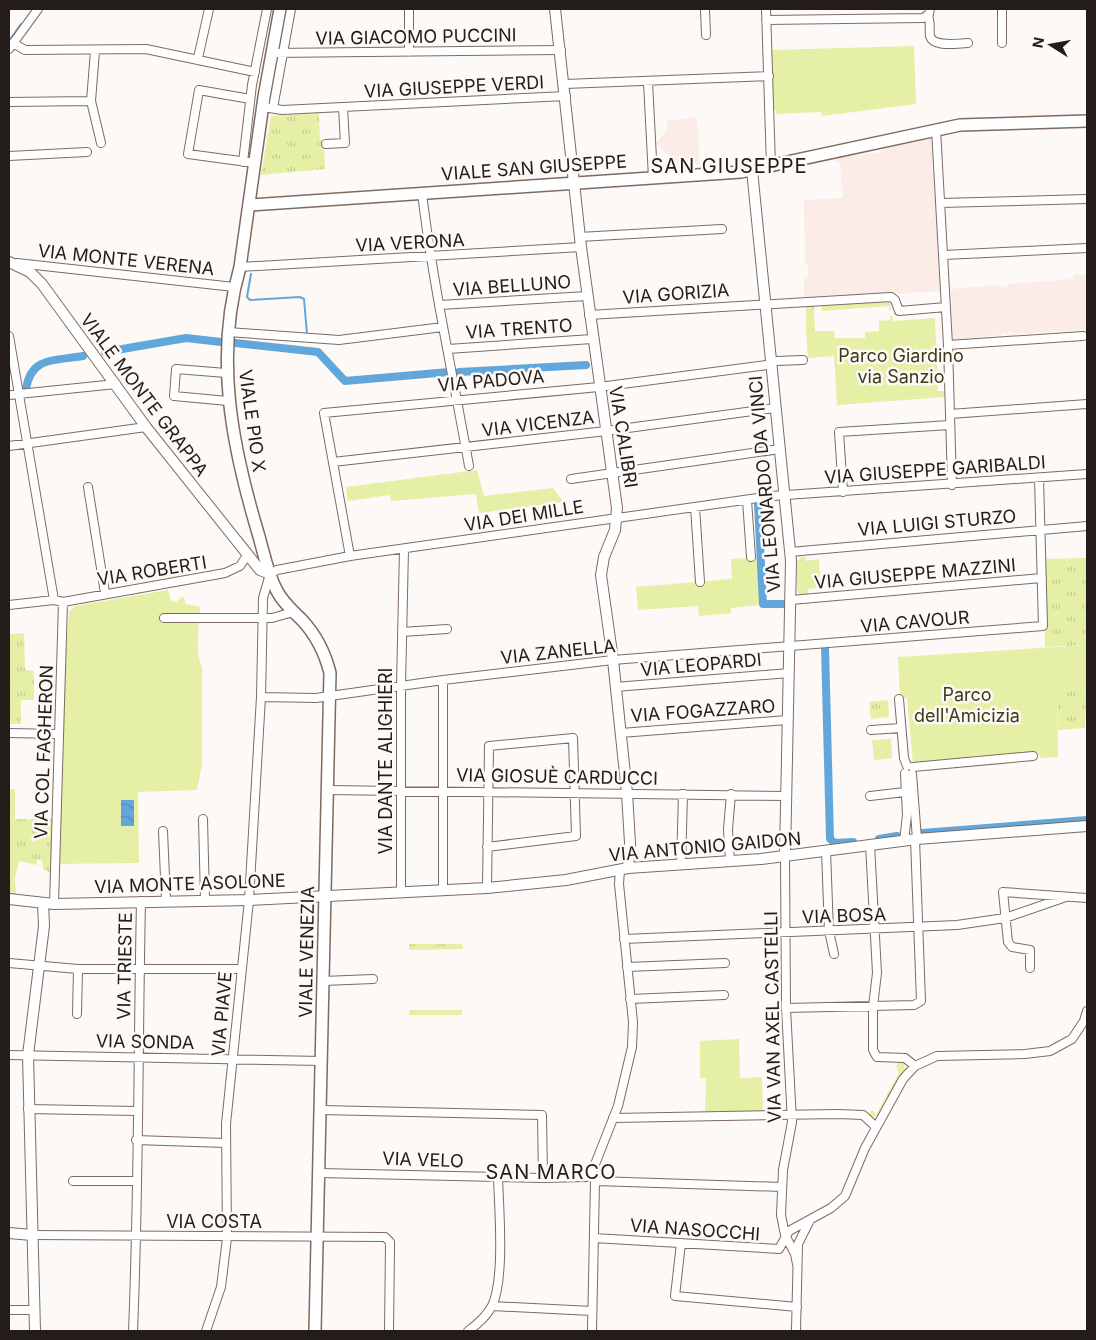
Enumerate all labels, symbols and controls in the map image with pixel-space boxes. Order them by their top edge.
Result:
north arrow [1026,20,1076,70]
street label: VIA GIACOMO PUCCINI [315,24,517,49]
text: N [1028,36,1047,49]
street label: VIA GIUSEPPE VERDI [363,71,545,102]
street label: VIALE SAN GIUSEPPE [440,151,628,184]
district label: SAN GIUSEPPE [651,154,807,178]
street label: VIA VERONA [355,229,465,256]
street label: VIA MONTE VERENA [37,240,215,279]
street label: VIA BELLUNO [452,271,572,300]
street label: VIA GORIZIA [622,279,730,308]
street label: VIALE MONTE GRAPPA [76,309,212,480]
street label: VIA TRENTO [465,314,573,343]
park label: Parco Giardino via Sanzio [838,345,964,387]
street label: VIA PADOVA [437,365,545,396]
street label: VIALE PIO X [235,368,270,473]
street label: VIA LEONARDO DA VINCI [745,375,784,593]
street label: VIA CALIBRI [605,384,642,490]
street label: VIA VICENZA [480,406,595,441]
street label: VIA GIUSEPPE GARIBALDI [824,451,1046,488]
street label: VIA DEI MILLE [463,496,585,535]
street label: VIA LUIGI STURZO [857,505,1017,540]
street label: VIA ROBERTI [96,551,208,590]
street label: VIA GIUSEPPE MAZZINI [813,554,1017,593]
street label: VIA CAVOUR [860,606,971,637]
street label: VIA ZANELLA [499,635,617,668]
street label: VIA LEOPARDI [640,649,762,680]
street label: VIA COL FAGHERON [30,665,57,839]
street label: VIA DANTE ALIGHIERI [375,668,396,854]
park label: Parco dell'Amicizia [914,684,1020,726]
street label: VIA FOGAZZARO [630,695,776,726]
street label: VIA GIOSUÈ CARDUCCI [456,763,658,789]
street label: VIA ANTONIO GAIDON [608,828,802,865]
street label: VIA MONTE ASOLONE [94,870,286,897]
street label: VIALE VENEZIA [295,886,318,1018]
street label: VIA BOSA [802,904,886,927]
street label: VIA VAN AXEL CASTELLI [760,911,785,1123]
street label: VIA TRIESTE [113,912,136,1020]
street label: VIA PIAVE [207,970,236,1057]
street label: VIA SONDA [96,1030,194,1053]
street label: VIA VELO [382,1148,464,1171]
district label: SAN MARCO [486,1160,616,1184]
street label: VIA COSTA [166,1211,262,1232]
street label: VIA NASOCCHI [629,1214,761,1245]

